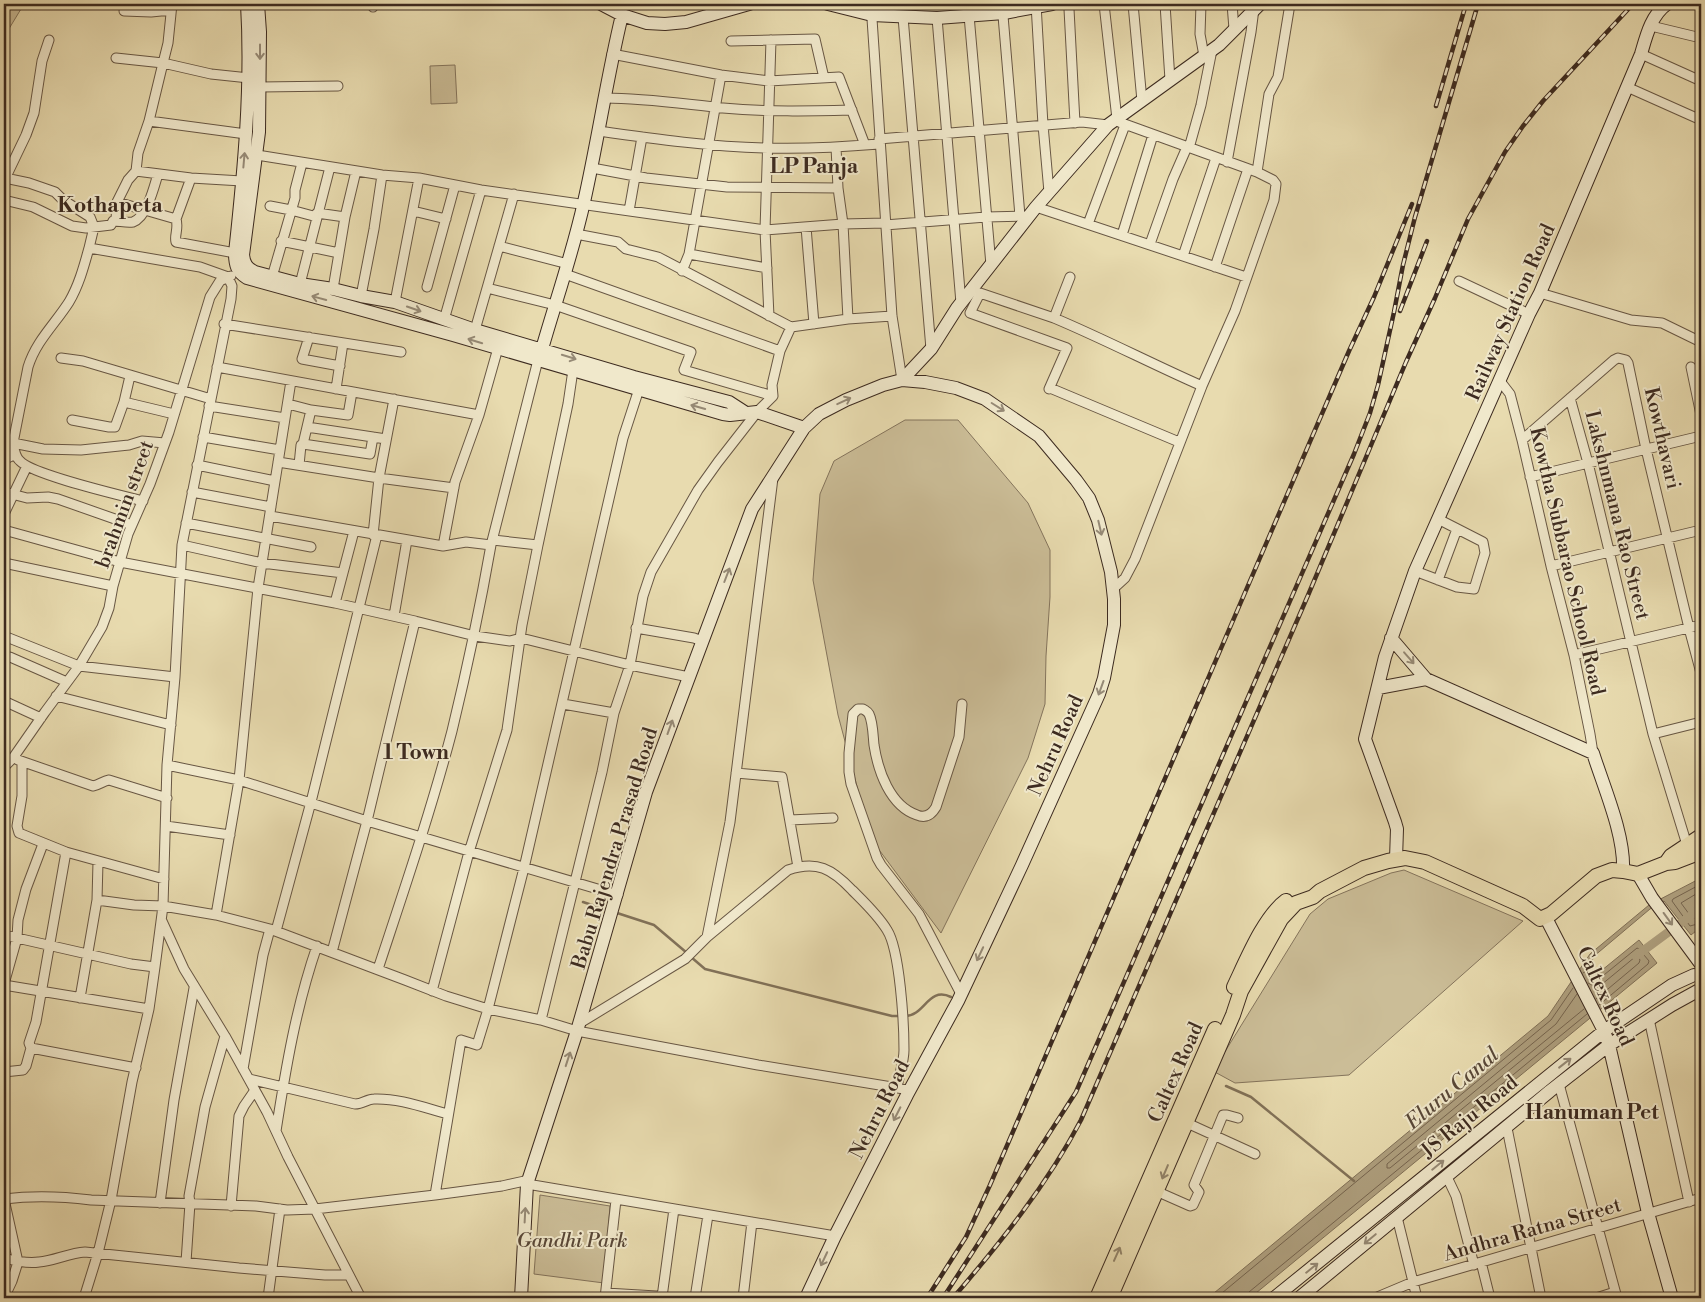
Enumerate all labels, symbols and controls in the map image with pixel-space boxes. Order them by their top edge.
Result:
one-way arrow [255,44,265,60]
one-way arrow [239,152,249,168]
district label: LP Panja [770,154,859,180]
district label: Kothapeta [57,193,163,219]
street label: Railway Station Road [1461,220,1562,405]
one-way arrow [311,292,327,302]
one-way arrow [406,305,421,314]
one-way arrow [468,336,484,346]
one-way arrow [561,353,577,363]
street label: Kowthavari [1638,385,1685,492]
one-way arrow [836,396,851,406]
one-way arrow [691,401,707,411]
one-way arrow [990,403,1004,413]
street label: Lakshnmana Rao Street [1578,408,1655,623]
street label: Kowtha Subbarao School Road [1523,425,1610,699]
street label: brahmin street [91,437,160,572]
one-way arrow [1096,520,1105,536]
one-way arrow [723,568,732,584]
one-way arrow [1403,652,1414,665]
one-way arrow [1096,679,1105,695]
street label: Nehru Road [1023,691,1090,800]
one-way arrow [666,720,675,736]
street label: Babu Rajendra Prasad Road [566,724,664,973]
district label: 1 Town [383,740,449,766]
one-way arrow [1663,912,1673,926]
street label: Caltex Road [1571,943,1639,1051]
one-way arrow [975,946,984,961]
street label: Caltex Road [1143,1018,1210,1127]
water label: Eluru Canal [1400,1042,1505,1136]
one-way arrow [564,1051,574,1067]
street label: Nehru Road [845,1055,916,1163]
one-way arrow [1558,1057,1571,1068]
street label: JS Raju Road [1416,1070,1524,1165]
district label: Hanuman Pet [1525,1100,1659,1126]
one-way arrow [892,1106,901,1121]
one-way arrow [1431,1160,1444,1171]
one-way arrow [1159,1164,1169,1179]
street label: Andhra Ratna Street [1440,1193,1624,1268]
one-way arrow [521,1207,530,1223]
park label: Gandhi Park [517,1229,627,1254]
one-way arrow [1364,1234,1377,1245]
one-way arrow [1112,1247,1122,1262]
one-way arrow [819,1251,828,1266]
one-way arrow [1305,1262,1318,1273]

